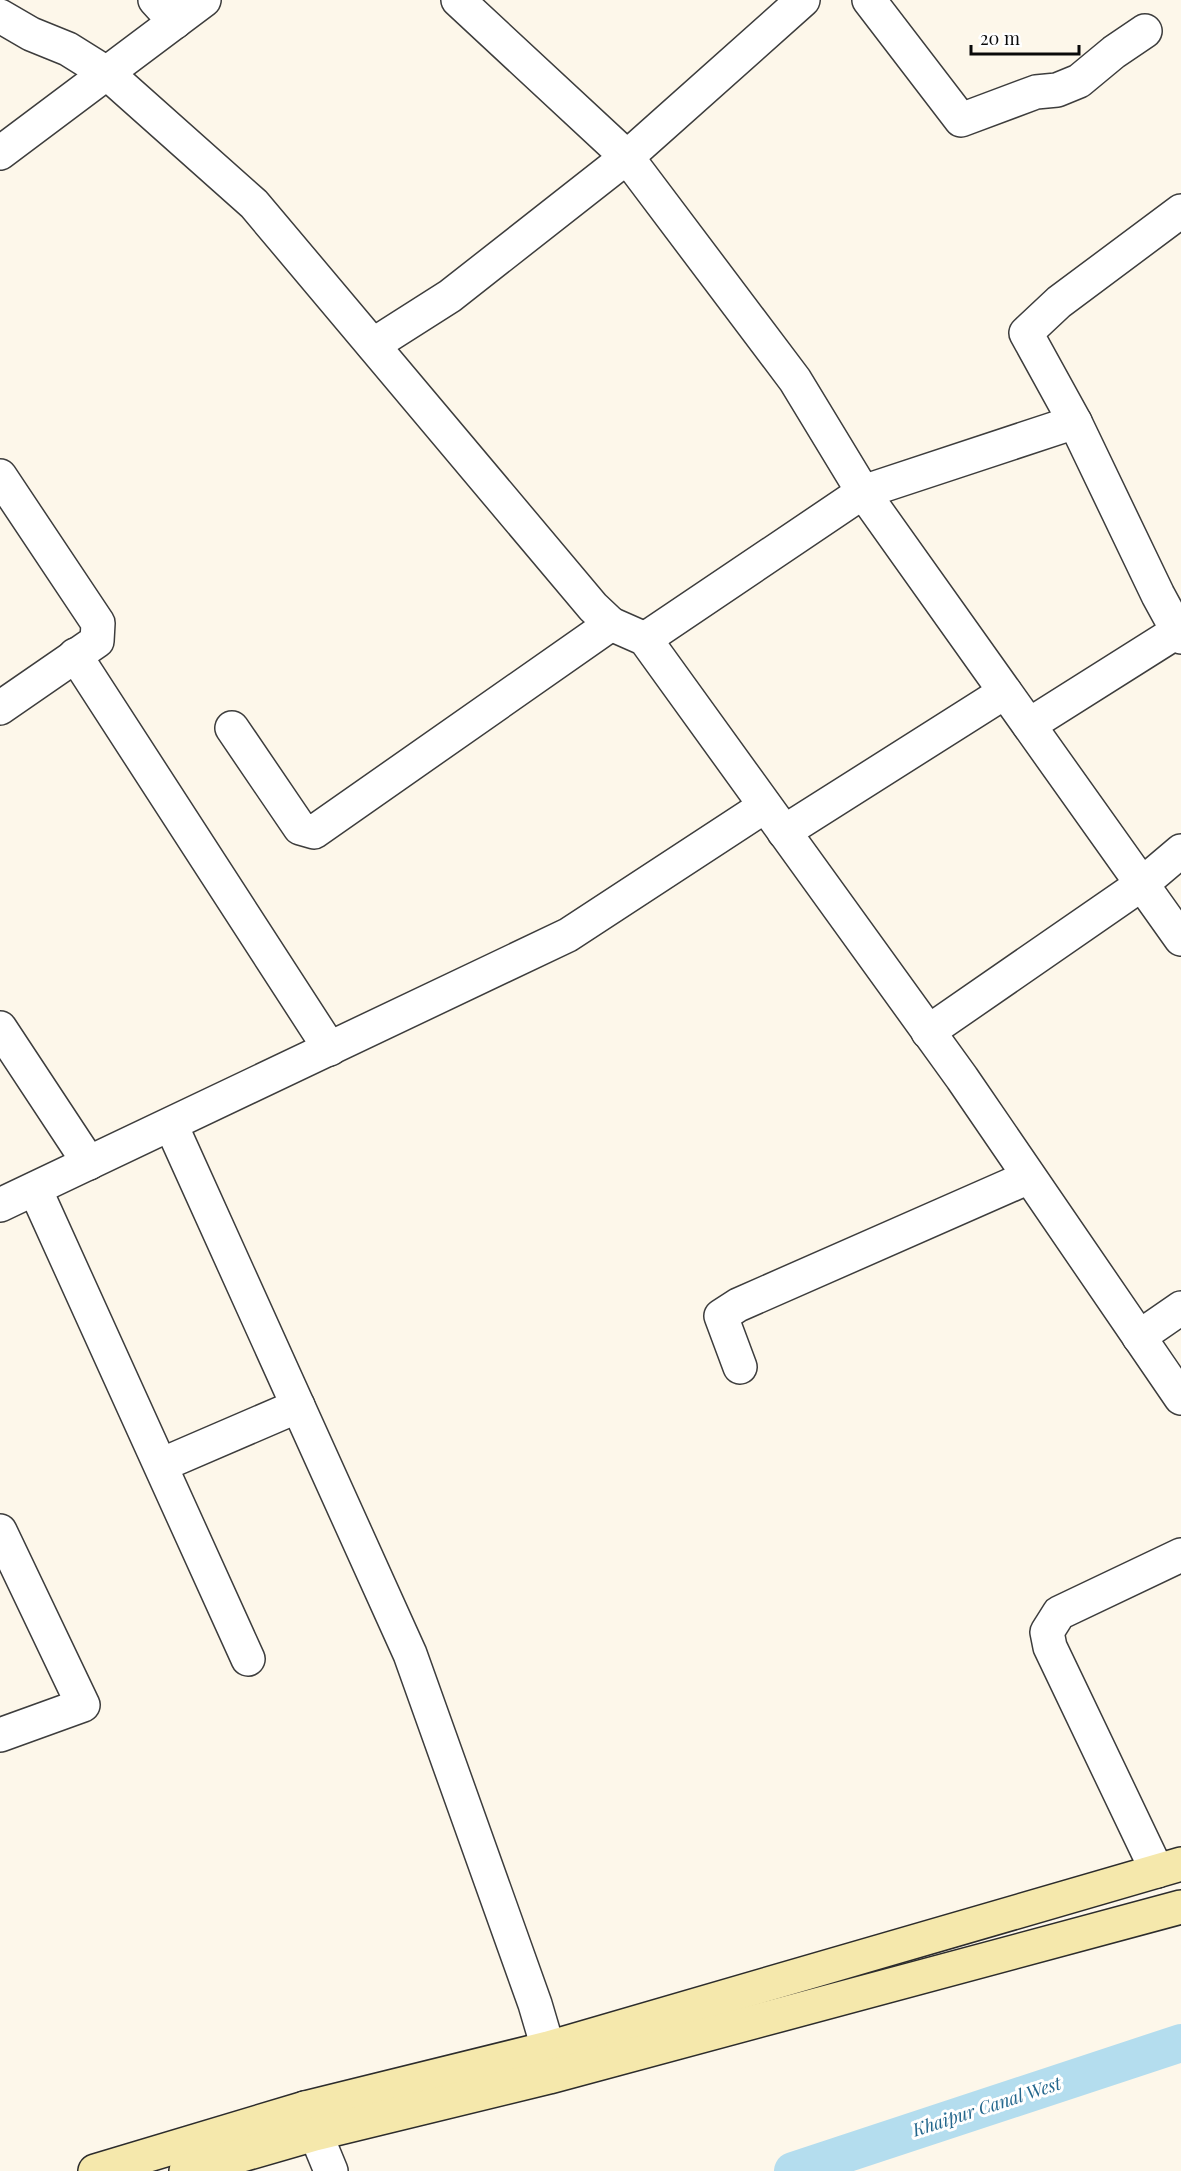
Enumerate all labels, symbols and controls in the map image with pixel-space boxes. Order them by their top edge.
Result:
scale bar [971,18,1079,56]
text: 20 m [980,26,1020,50]
water label: Khaipur Canal West [908,2070,1065,2142]

